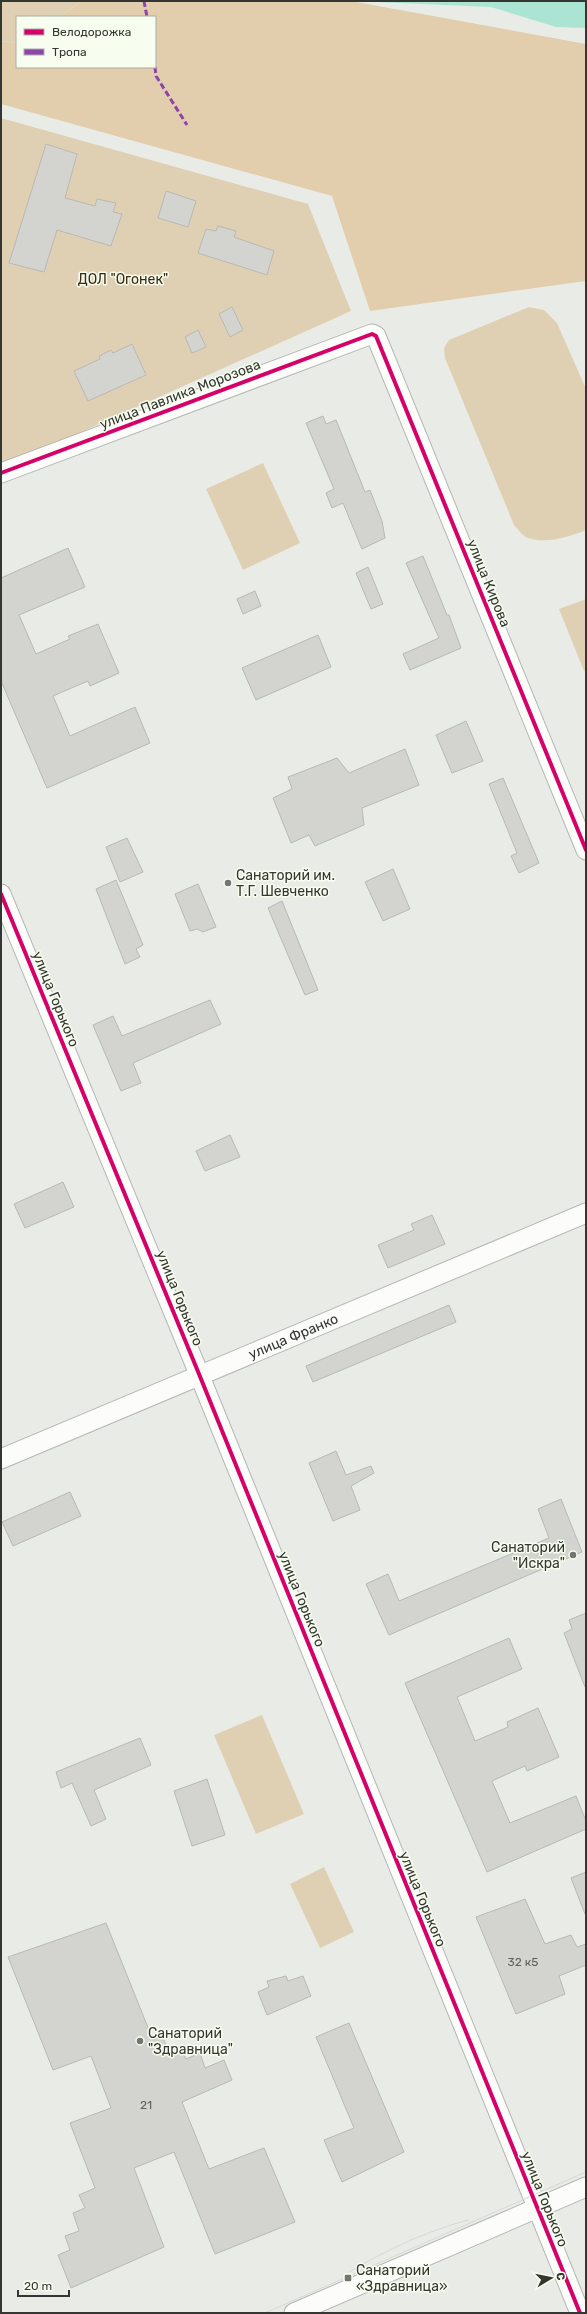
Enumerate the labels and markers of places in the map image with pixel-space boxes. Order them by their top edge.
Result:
place label: Санаторий им. Т.Г. Шевченко [236,867,335,900]
marker: Санаторий им. Т.Г. Шевченко [223,878,233,888]
place label: Санаторий "Искра" [491,1539,565,1572]
marker: Санаторий "Искра" [568,1550,578,1560]
place label: Санаторий "Здравница" [148,2025,233,2058]
marker: Санаторий "Здравница" [135,2036,145,2046]
place label: Санаторий «Здравница» [356,2262,447,2295]
marker: Санаторий «Здравница» [343,2273,353,2283]

